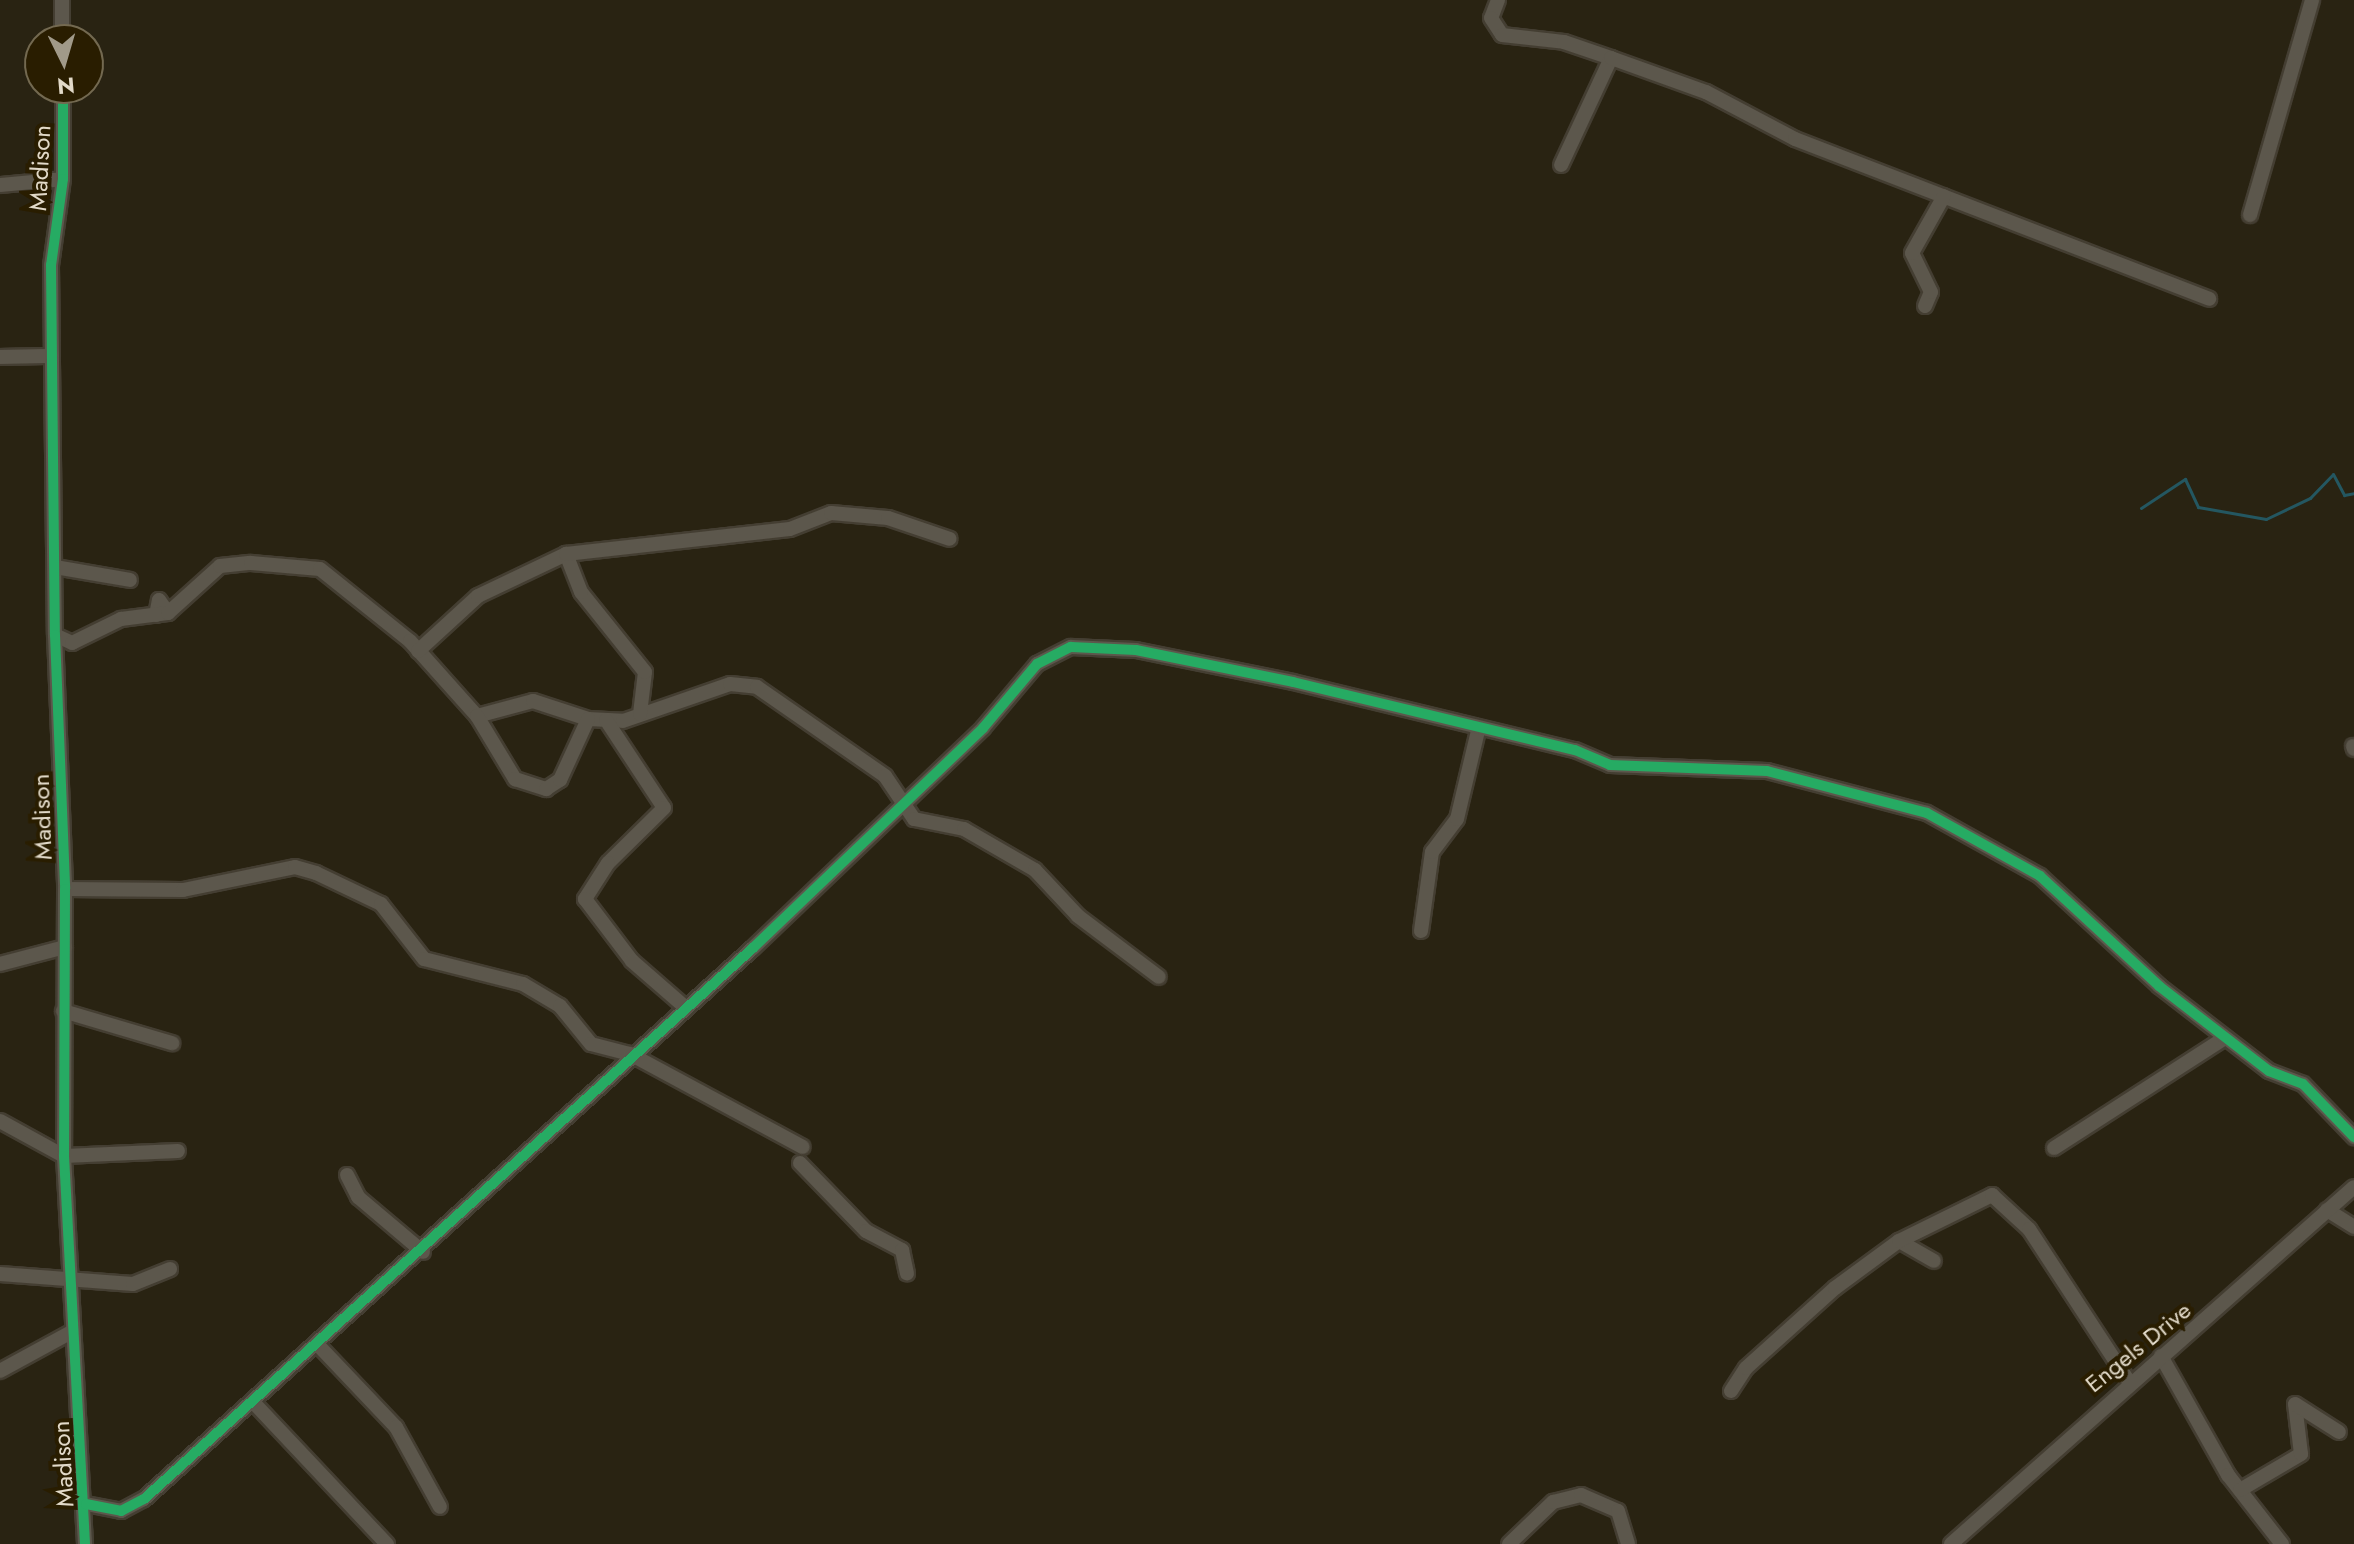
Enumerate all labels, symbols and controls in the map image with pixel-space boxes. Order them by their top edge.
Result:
north arrow [24,24,104,104]
text: N [56,69,76,103]
street label: Madison [23,124,57,212]
street label: Madison [26,773,58,861]
street label: Engels Drive [2079,1296,2197,1398]
street label: Madison [46,1420,80,1508]

